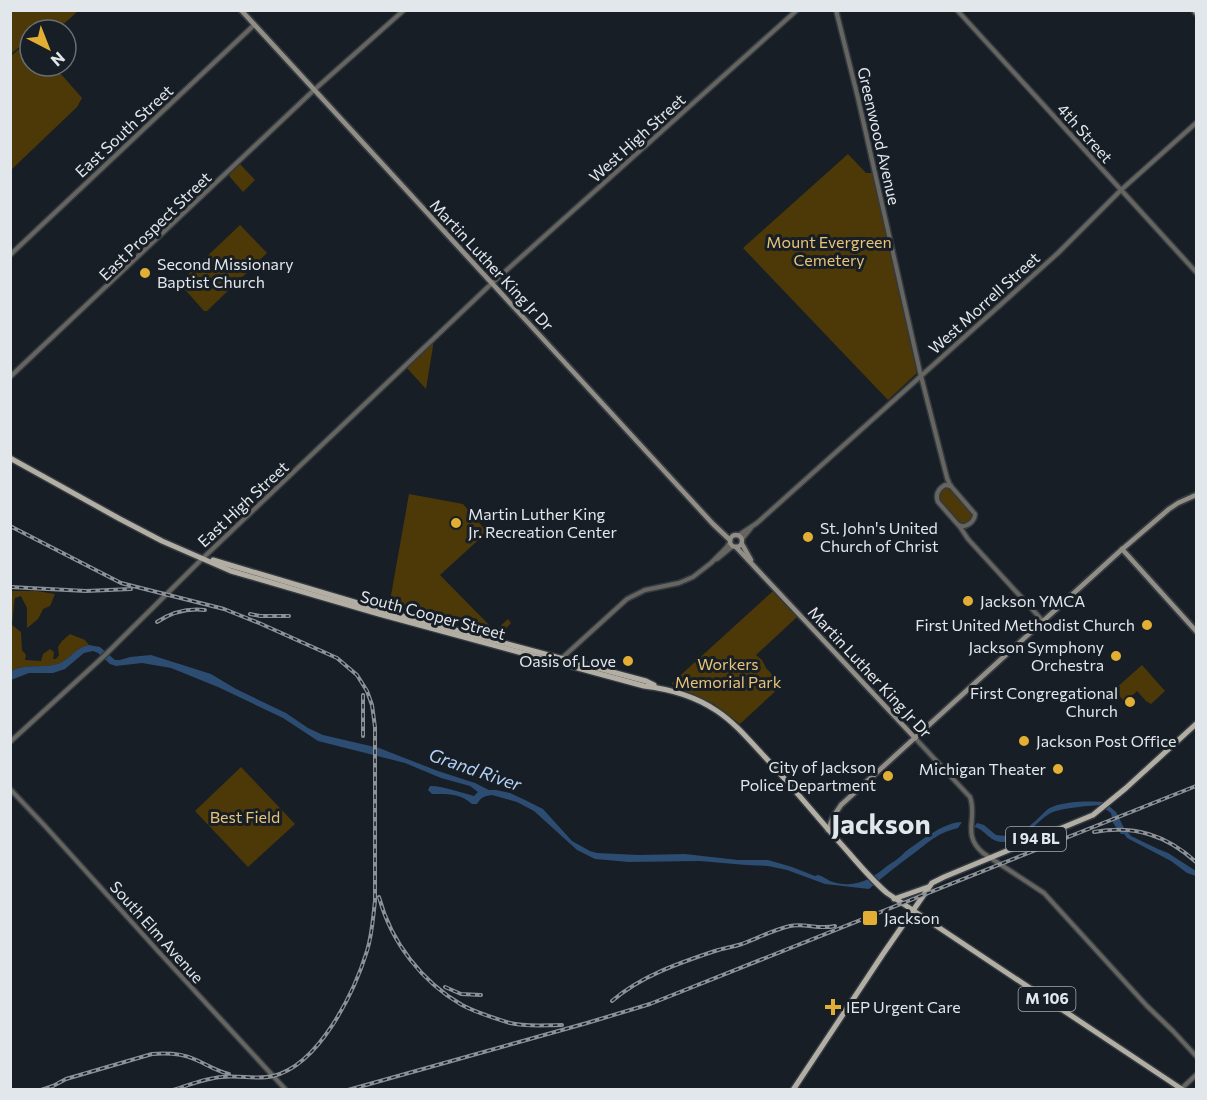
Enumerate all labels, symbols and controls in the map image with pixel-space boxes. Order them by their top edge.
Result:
north arrow [18,18,78,78]
text: N [48,48,69,71]
street label: Greenwood Avenue [854,65,905,207]
street label: East South Street [71,80,177,181]
street label: West High Street [585,89,689,186]
street label: 4th Street [1054,99,1117,167]
street label: East Prospect Street [95,167,215,284]
street label: Martin Luther King Jr Dr [427,195,559,335]
park label: Mount Evergreen Cemetery [766,232,892,269]
street label: West Morrell Street [924,248,1043,357]
place label: Second Missionary Baptist Church [157,254,294,291]
marker: Second Missionary Baptist Church [138,266,152,280]
street label: East High Street [193,457,292,550]
place label: Martin Luther King Jr. Recreation Center [468,504,617,541]
marker: Martin Luther King Jr. Recreation Center [449,516,463,530]
place label: St. John's United Church of Christ [820,518,939,555]
marker: St. John's United Church of Christ [801,530,815,544]
street label: South Cooper Street [359,586,508,643]
place label: Jackson YMCA [980,591,1085,610]
marker: Jackson YMCA [961,594,975,608]
street label: Martin Luther King Jr Dr [805,602,937,742]
place label: First United Methodist Church [915,615,1135,634]
marker: First United Methodist Church [1140,618,1154,632]
place label: Jackson Symphony Orchestra [969,637,1104,674]
marker: Jackson Symphony Orchestra [1109,649,1123,663]
place label: Oasis of Love [519,651,616,670]
marker: Oasis of Love [621,654,635,668]
park label: Workers Memorial Park [675,654,782,691]
place label: First Congregational Church [970,683,1118,720]
marker: First Congregational Church [1123,695,1137,709]
place label: Jackson Post Office [1036,731,1177,750]
marker: Jackson Post Office [1017,734,1031,748]
water label: Grand River [426,743,525,795]
place label: City of Jackson Police Department [740,757,876,794]
place label: Michigan Theater [919,759,1047,778]
marker: Michigan Theater [1051,762,1065,776]
marker: City of Jackson Police Department [881,769,895,783]
district label: Jackson [831,806,931,840]
park label: Best Field [210,807,280,826]
road number: I 94 BL [1006,827,1066,851]
street label: South Elm Avenue [107,877,208,987]
place label: Jackson [884,908,940,927]
marker: Jackson [861,909,879,927]
road number: M 106 [1018,987,1076,1011]
place label: IEP Urgent Care [846,997,961,1016]
marker: IEP Urgent Care [824,998,842,1016]

